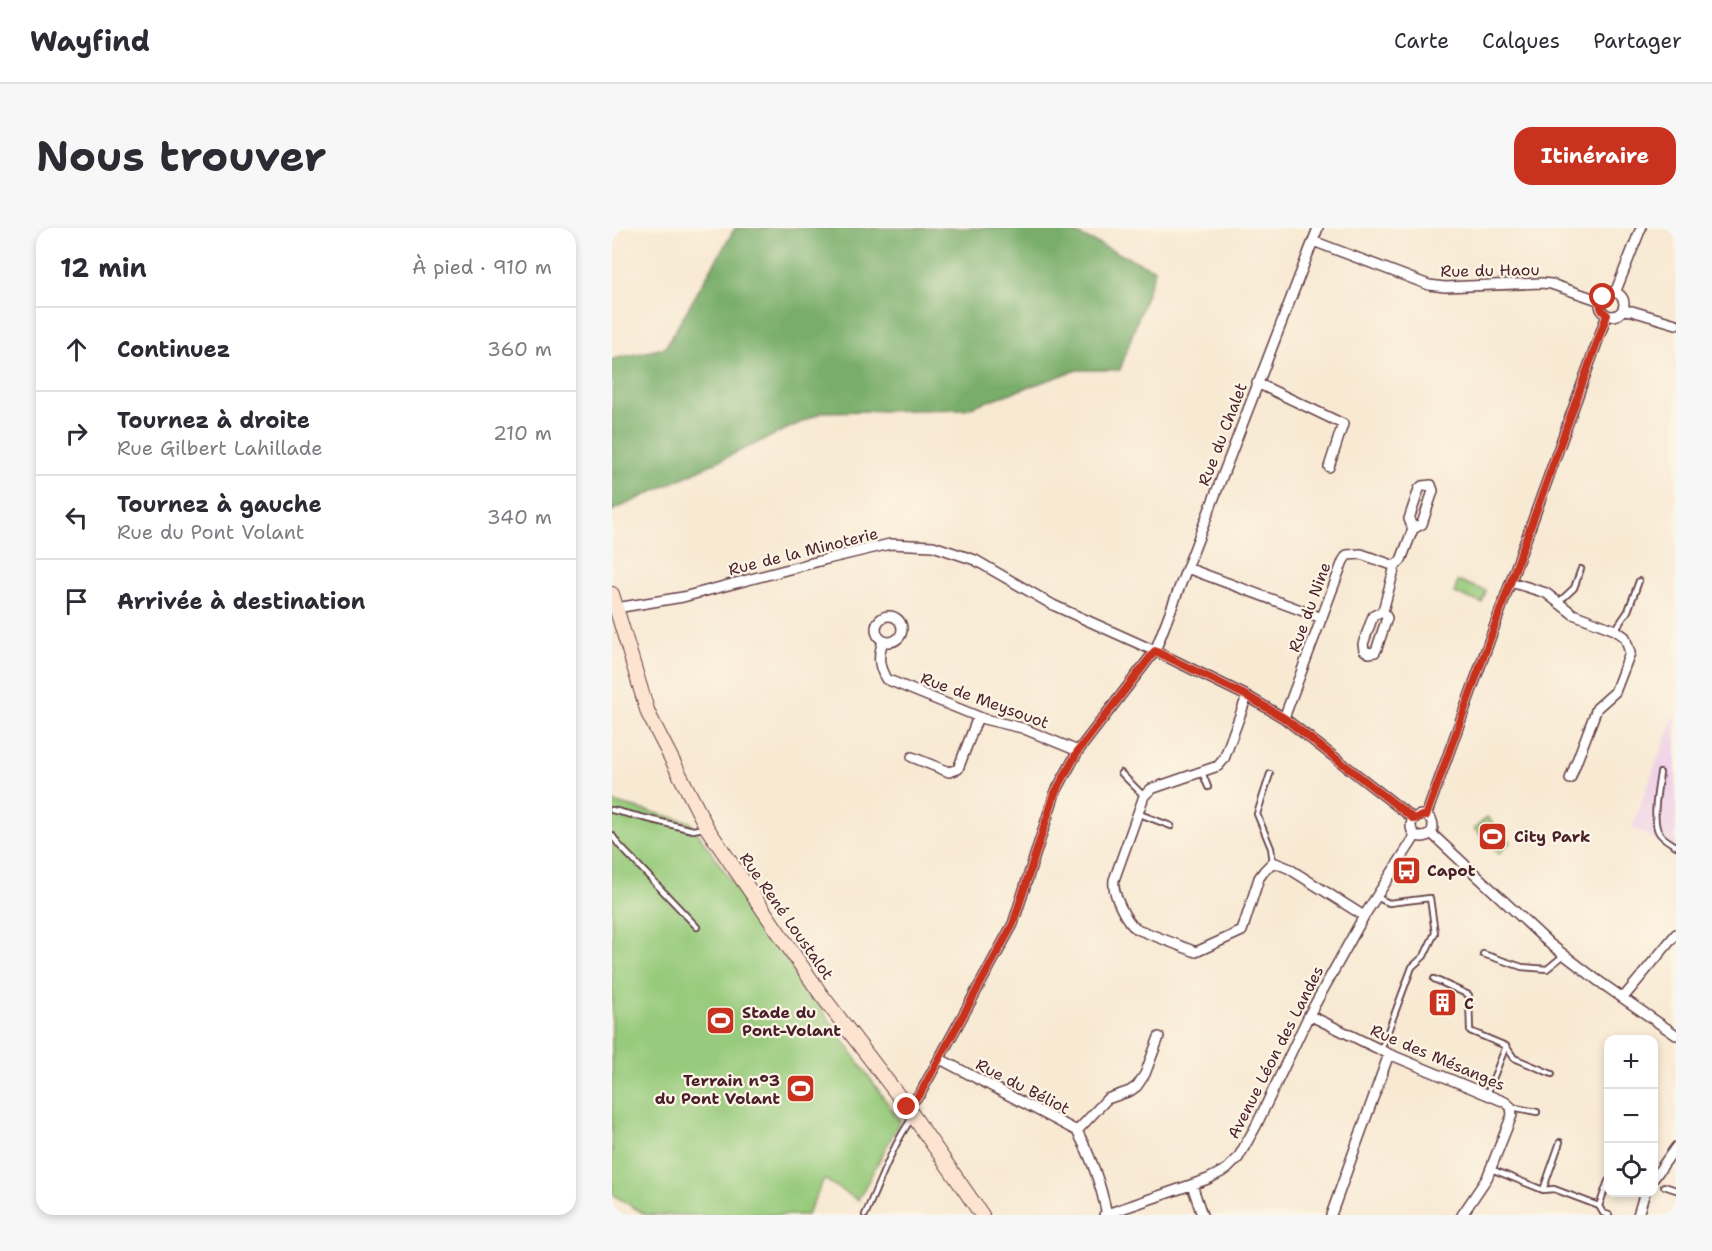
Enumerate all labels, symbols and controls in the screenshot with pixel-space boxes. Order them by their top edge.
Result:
text: Wayfind [30,22,150,60]
text: Carte [1394,27,1449,55]
text: Calques [1482,27,1560,55]
text: Partager [1593,27,1682,55]
button: Itinéraire [1514,127,1676,185]
text: Nous trouver [36,128,326,184]
text: 12 min [60,250,147,285]
text: À pied · 910 m [412,254,552,280]
street label: Rue du Haou [1440,259,1540,282]
route start [1589,283,1615,309]
icon: ahead [60,333,93,366]
text: Continuez [117,335,230,364]
text: 360 m [487,336,552,362]
street label: Rue du Chalet [1193,380,1252,489]
text: Tournez à droite [117,406,310,435]
icon: right [60,417,93,450]
text: 210 m [493,420,552,446]
text: Rue Gilbert Lahillade [117,435,323,461]
text: Tournez à gauche [117,490,322,519]
icon: left [60,501,93,534]
text: 340 m [487,504,552,530]
text: Rue du Pont Volant [117,519,305,545]
street label: Rue de la Minoterie [726,523,880,580]
street label: Rue du Nine [1284,559,1335,655]
icon: arrive [60,585,93,618]
text: Arrivée à destination [117,587,365,616]
street label: Rue de Meysouot [918,668,1052,733]
sports icon: City Park [1477,820,1509,852]
place label: City Park [1514,826,1590,847]
street label: Rue René Loustalot [735,849,838,984]
bus stop icon: Capot [1390,854,1422,886]
place label: Capot [1427,860,1476,881]
street label: Avenue Léon des Landes [1223,962,1328,1142]
building icon: C [1427,987,1459,1019]
place label: C [1464,993,1474,1014]
place label: Stade du Pont-Volant [742,1002,841,1041]
sports icon: Stade du Pont-Volant [705,1005,737,1037]
street label: Rue des Mésanges [1367,1020,1508,1095]
map controls [1604,1035,1658,1197]
button: + [1604,1035,1658,1089]
street label: Rue du Béliot [972,1054,1073,1119]
place label: Terrain n°3 du Pont Volant [655,1070,780,1109]
sports icon: Terrain n°3 du Pont Volant [785,1073,817,1105]
button: − [1604,1089,1658,1143]
route end [893,1093,919,1119]
button: locate [1604,1143,1658,1197]

